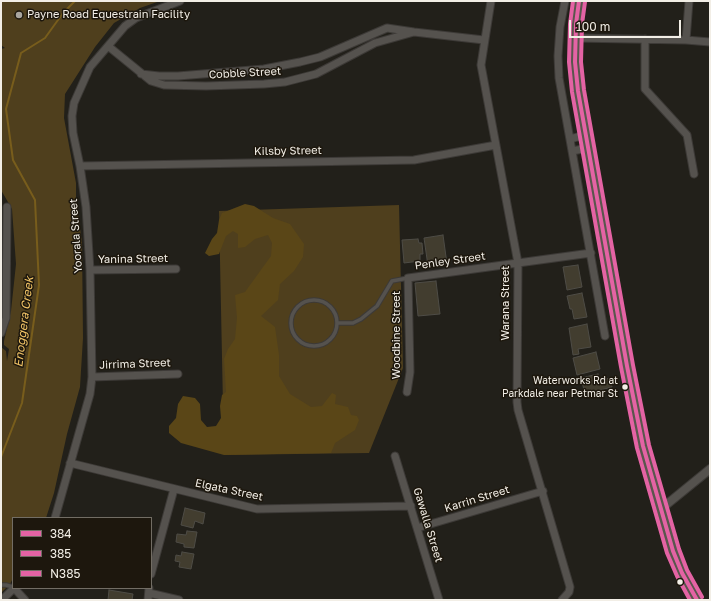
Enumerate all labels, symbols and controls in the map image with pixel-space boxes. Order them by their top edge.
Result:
place label: Payne Road Equestrain Facility [27,8,190,22]
marker: Payne Road Equestrain Facility [14,10,24,20]
scale bar [571,12,683,38]
text: 100 m [576,19,610,34]
street label: Cobble Street [208,65,282,81]
street label: Kilsby Street [254,144,322,158]
street label: Yoorala Street [67,198,85,274]
street label: Penley Street [414,250,486,272]
street label: Yanina Street [98,252,168,266]
street label: Warana Street [499,265,513,341]
water label: Enoggera Creek [11,276,37,368]
street label: Woodbine Street [390,291,404,379]
street label: Jirrima Street [99,356,171,372]
place label: Waterworks Rd at Parkdale near Petmar St [502,375,618,398]
marker: Waterworks Rd at Parkdale near Petmar St [620,382,630,392]
street label: Elgata Street [194,476,264,504]
street label: Karrin Street [443,483,511,515]
street label: Gawalla Street [410,486,446,564]
legend [12,517,152,589]
text: 384 [50,526,72,541]
text: 385 [50,546,71,561]
text: N385 [50,566,80,581]
unlabelled marker [675,577,685,587]

